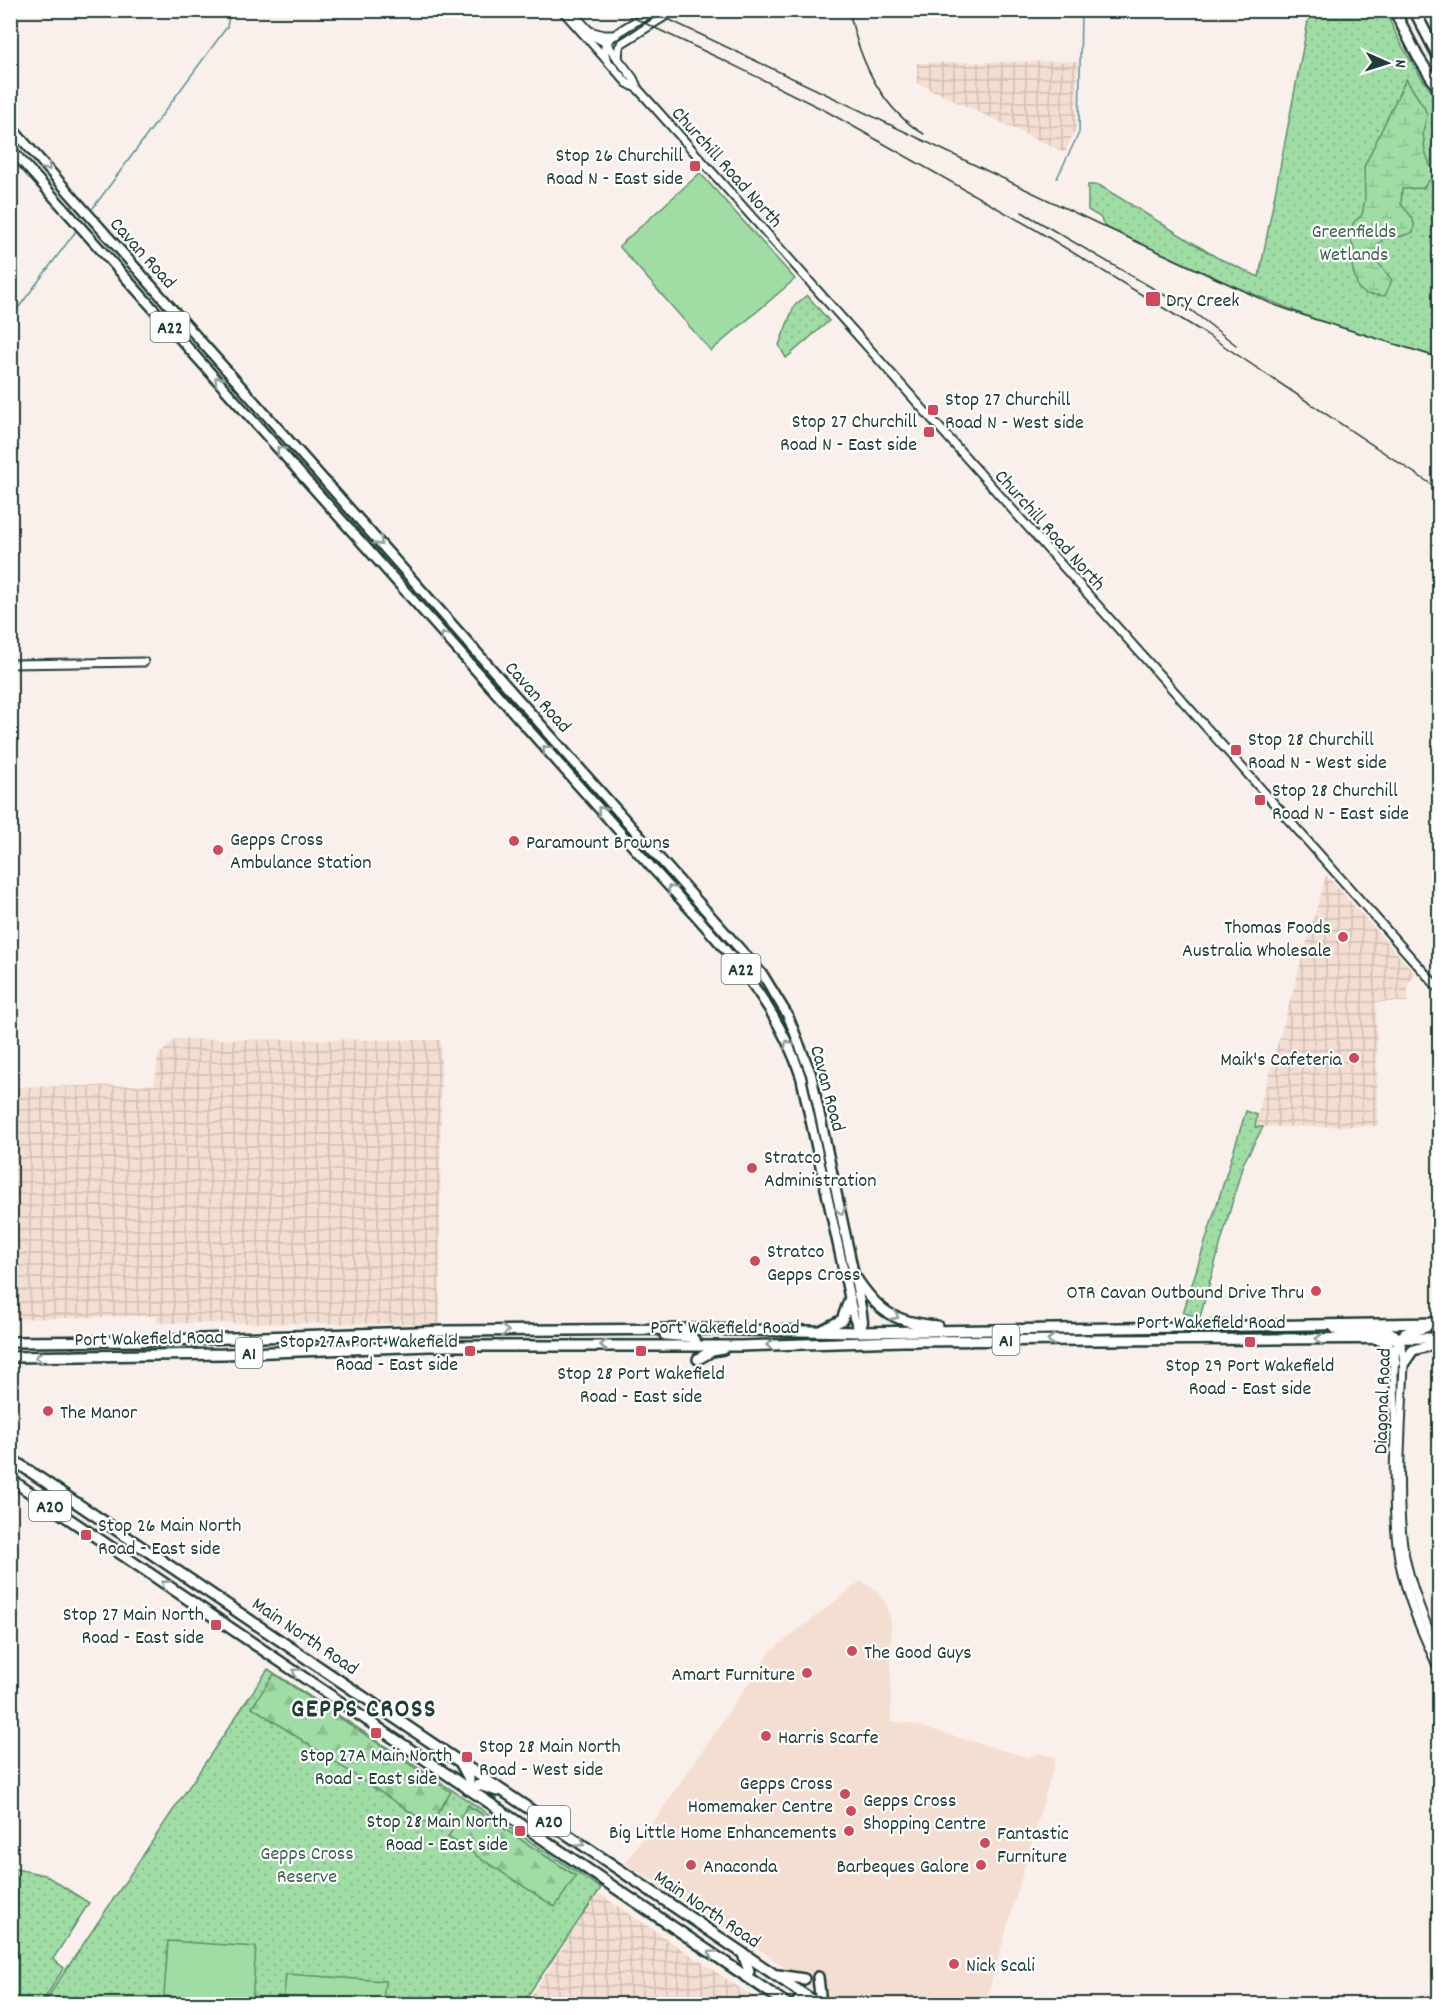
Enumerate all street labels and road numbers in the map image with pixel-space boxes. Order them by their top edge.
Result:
street label: Churchill Road North [664,101,788,235]
street label: Cavan Road [102,212,182,296]
road number: A22 [150,312,190,342]
street label: Churchill Road North [987,464,1111,598]
street label: Cavan Road [497,656,577,740]
road number: A22 [722,954,760,984]
street label: Cavan Road [801,1043,851,1135]
street label: Port Wakefield Road [1136,1310,1286,1338]
street label: Port Wakefield Road [650,1315,800,1343]
street label: Port Wakefield Road [74,1325,224,1355]
road number: A1 [992,1325,1020,1355]
road number: A1 [236,1338,262,1368]
street label: Diagonal Road [1368,1347,1400,1455]
road number: A20 [29,1491,71,1521]
street label: Main North Road [245,1591,363,1684]
road number: A20 [528,1806,570,1836]
street label: Main North Road [647,1864,765,1957]

